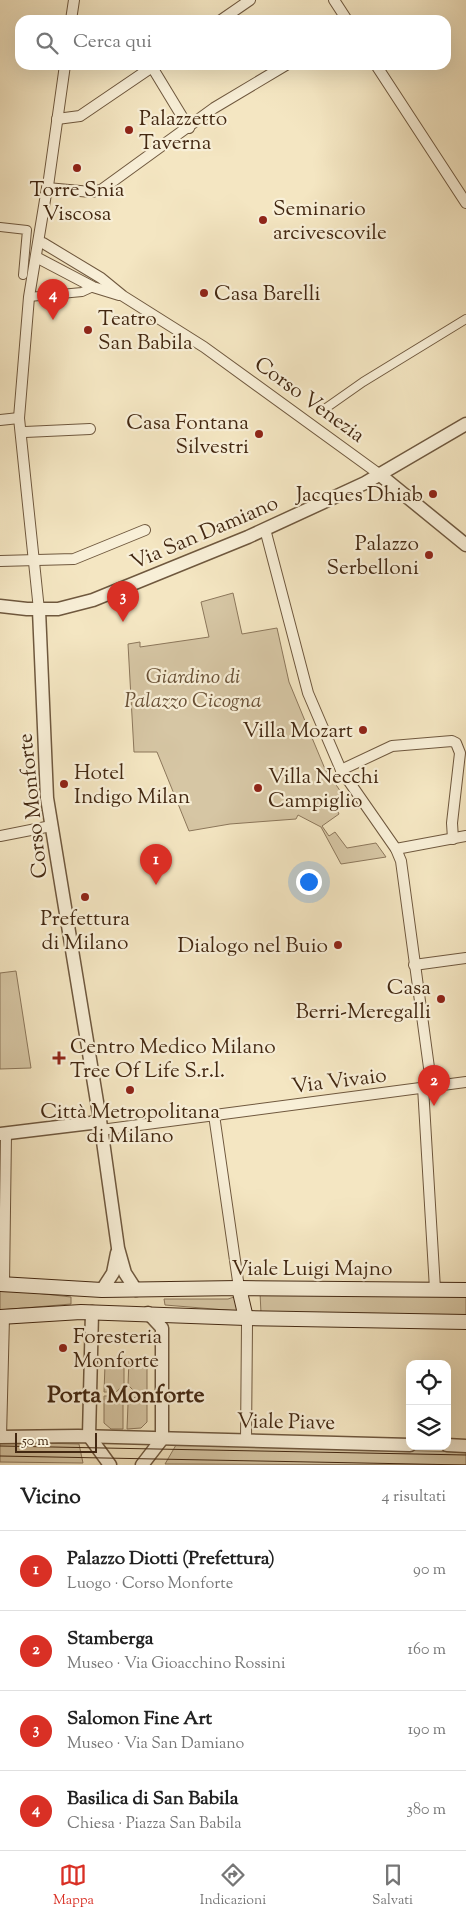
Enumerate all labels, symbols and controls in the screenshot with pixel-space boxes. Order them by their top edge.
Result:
search box [15,15,451,70]
icon: search [33,29,61,57]
text: Cerca qui [73,29,152,56]
place label: Palazzetto Taverna [139,105,227,159]
marker: Palazzetto Taverna [123,124,135,136]
marker: Torre Snia Viscosa [71,162,83,174]
place label: Torre Snia Viscosa [30,176,125,230]
place label: Seminario arcivescovile [273,195,387,249]
marker: Seminario arcivescovile [257,214,269,226]
pin: 4 [37,279,69,320]
place label: Casa Barelli [214,280,321,310]
marker: Casa Barelli [198,287,210,299]
place label: Teatro San Babila [98,305,193,359]
marker: Teatro San Babila [82,324,94,336]
street label: Corso Venezia [247,350,371,451]
place label: Casa Fontana Silvestri [126,409,249,463]
marker: Casa Fontana Silvestri [253,428,265,440]
place label: Jacques Dhiab [295,481,423,511]
marker: Jacques Dhiab [427,488,439,500]
street label: Via San Damiano [126,489,283,579]
place label: Palazzo Serbelloni [326,530,419,584]
marker: Palazzo Serbelloni [423,549,435,561]
pin: 3 [107,581,139,622]
park label: Giardino di Palazzo Cicogna [124,663,262,717]
place label: Villa Mozart [243,717,353,747]
marker: Villa Mozart [357,724,369,736]
street label: Corso Monforte [11,732,57,880]
place label: Hotel Indigo Milan [74,759,190,813]
place label: Villa Necchi Campiglio [268,763,379,817]
marker: Hotel Indigo Milan [58,778,70,790]
marker: Villa Necchi Campiglio [252,782,264,794]
pin: 1 [140,844,172,885]
your location [296,869,322,895]
marker: Prefettura di Milano [79,891,91,903]
place label: Prefettura di Milano [40,905,130,959]
place label: Dialogo nel Buio [178,932,328,962]
marker: Dialogo nel Buio [332,939,344,951]
place label: Casa Berri-Meregalli [296,974,431,1028]
marker: Casa Berri-Meregalli [435,993,447,1005]
place label: Centro Medico Milano Tree Of Life S.r.l. [70,1033,276,1087]
marker: Centro Medico Milano Tree Of Life S.r.l. [52,1051,66,1065]
street label: Via Vivaio [290,1061,388,1103]
pin: 2 [418,1065,450,1106]
marker: Città Metropolitana di Milano [124,1084,136,1096]
place label: Città Metropolitana di Milano [40,1098,220,1152]
street label: Viale Luigi Majno [232,1255,392,1285]
place label: Foresteria Monforte [73,1323,163,1377]
marker: Foresteria Monforte [57,1342,69,1354]
map controls [406,1360,451,1450]
button: locate [406,1360,451,1405]
district label: Porta Monforte [47,1379,205,1413]
button: layers [406,1405,451,1450]
street label: Viale Piave [237,1407,335,1439]
scale bar [15,1430,98,1453]
text: 50 m [22,1432,49,1452]
text: Vicino [20,1483,81,1513]
text: 4 risultati [381,1486,446,1509]
text: Palazzo Diotti (Prefettura) [67,1546,275,1573]
text: 1 [33,1559,39,1582]
text: 90 m [413,1559,446,1582]
text: Luogo · Corso Monforte [67,1573,233,1596]
text: Stamberga [67,1626,154,1653]
text: 2 [32,1639,40,1662]
text: 160 m [408,1639,446,1662]
text: Museo · Via Gioacchino Rossini [67,1653,285,1676]
text: Salomon Fine Art [67,1706,212,1733]
text: 3 [33,1719,39,1742]
text: 190 m [408,1719,446,1742]
text: Museo · Via San Damiano [67,1733,244,1756]
text: Basilica di San Babila [67,1786,239,1813]
text: 4 [32,1799,40,1822]
text: 380 m [406,1799,446,1822]
text: Chiesa · Piazza San Babila [67,1813,242,1836]
tab: Mappa [53,1861,94,1911]
tab: Indicazioni [200,1861,266,1911]
tab: Salvati [372,1861,413,1911]

